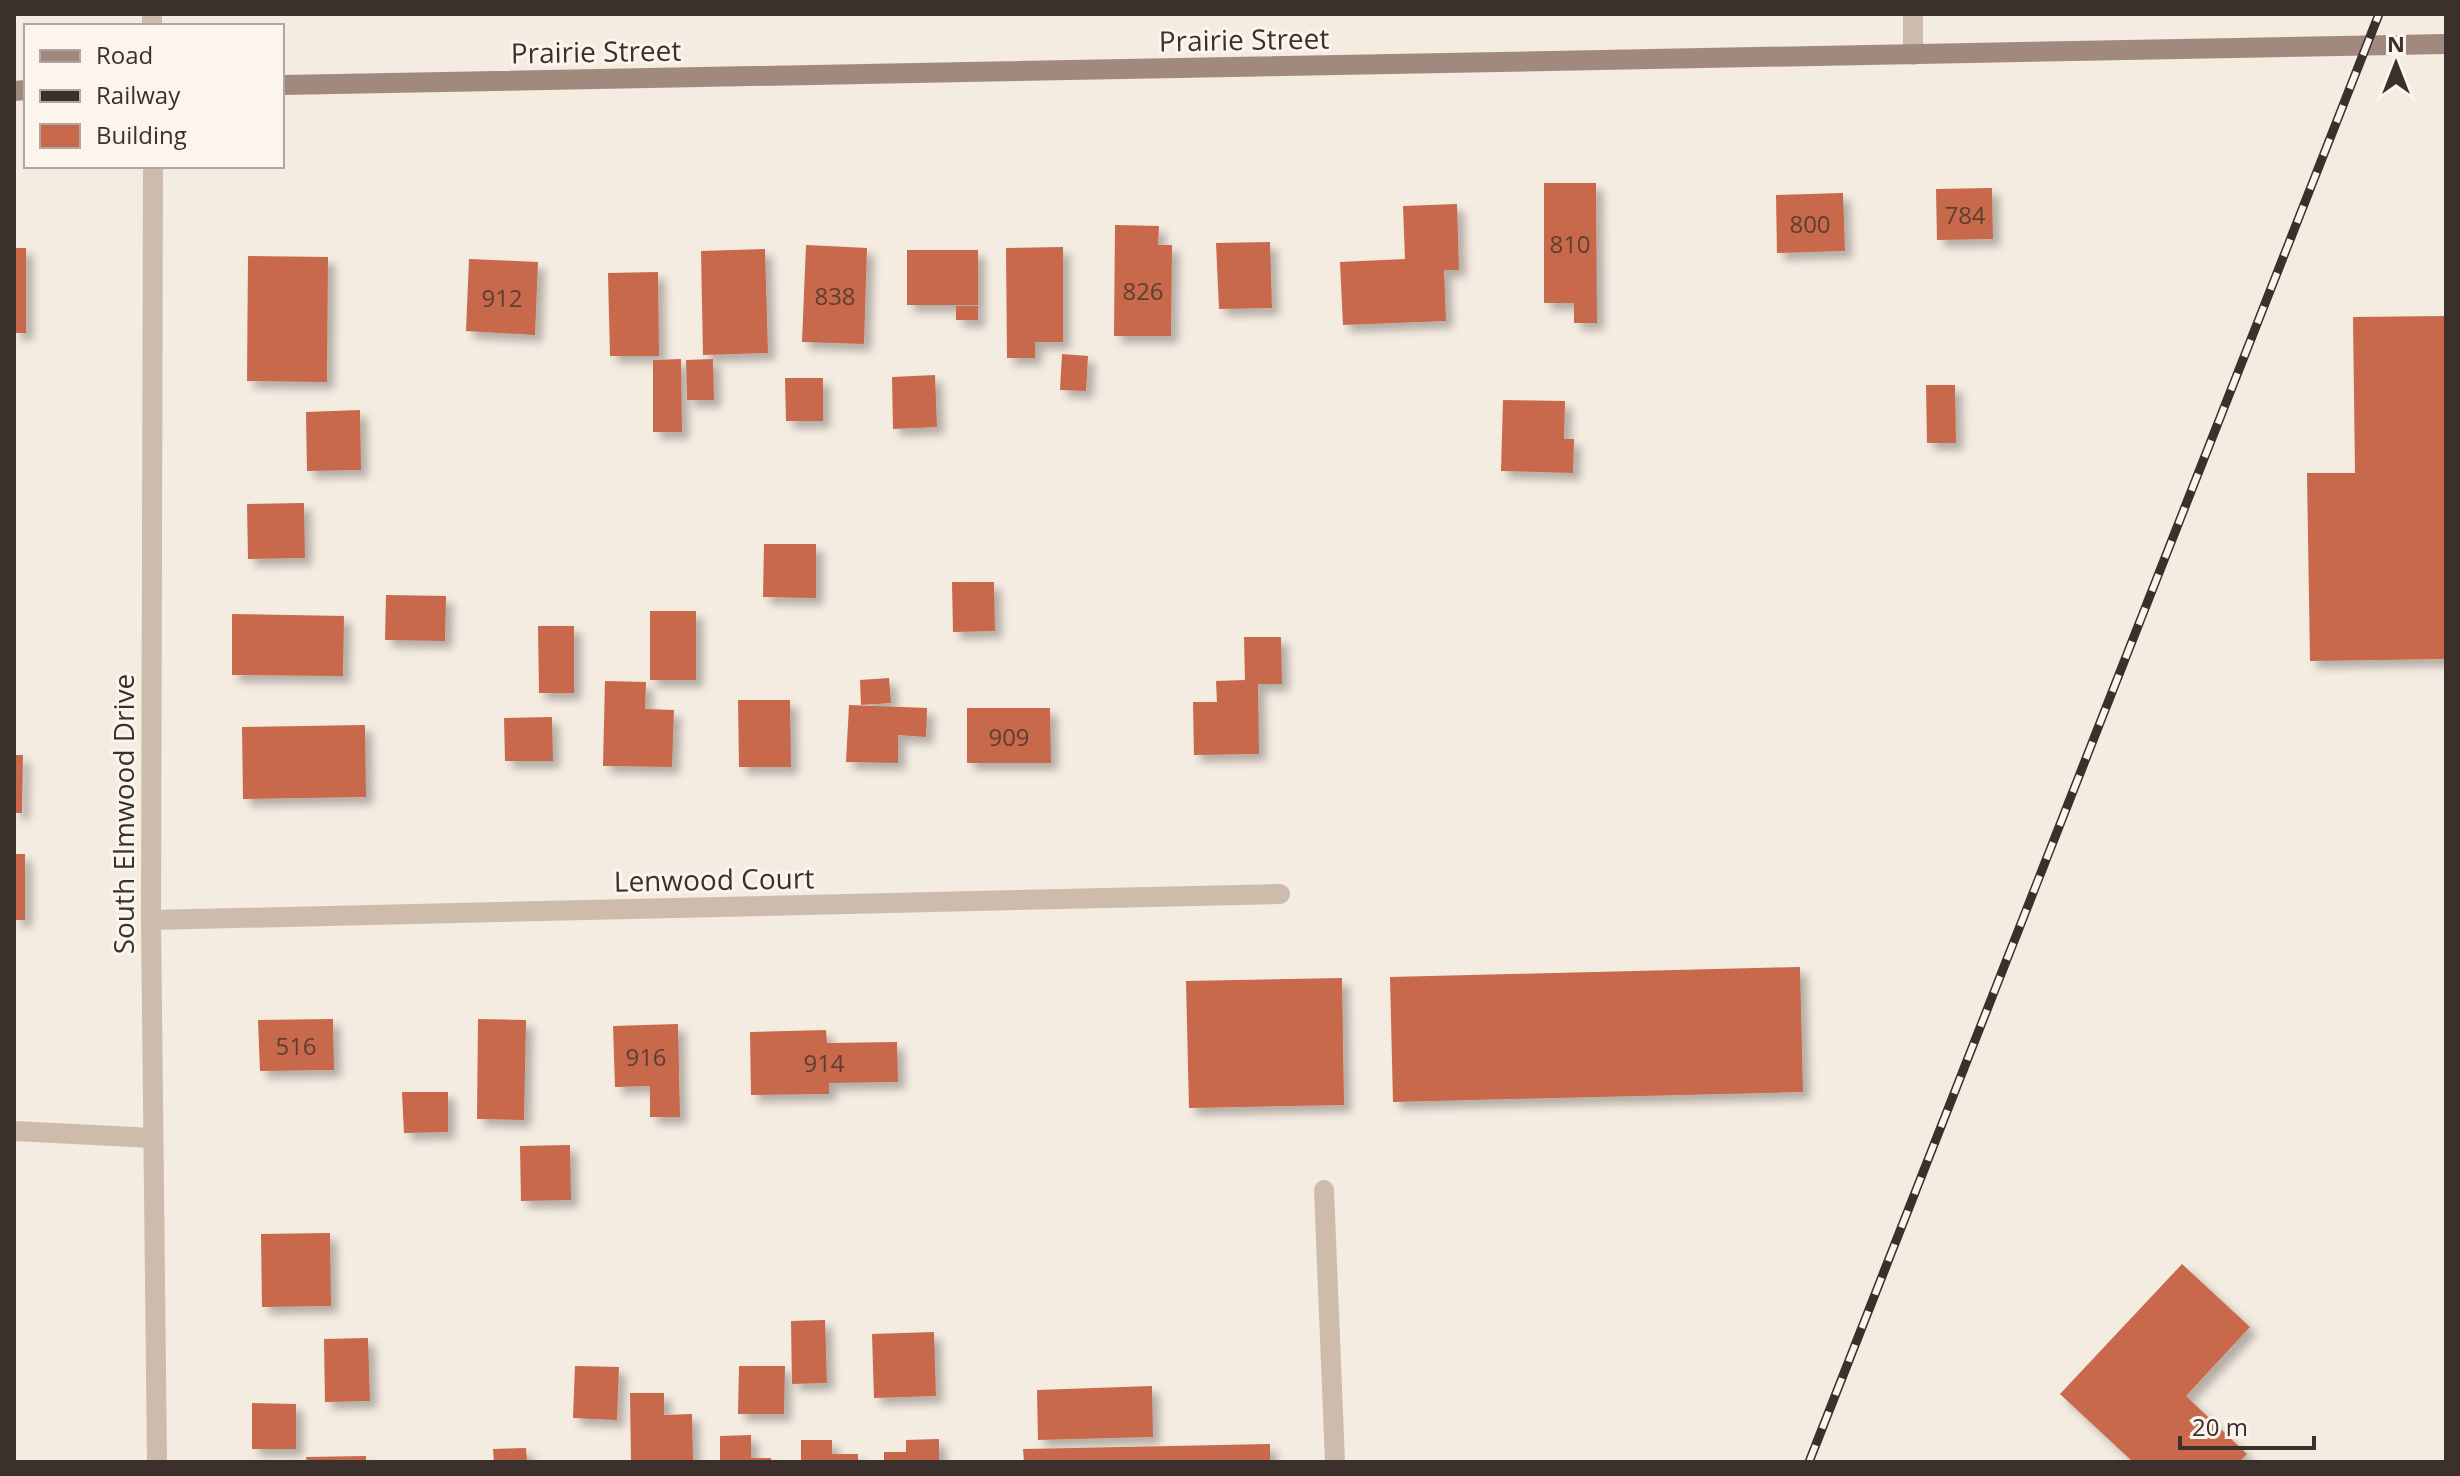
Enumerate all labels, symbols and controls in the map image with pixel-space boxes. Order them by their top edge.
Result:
street label: Prairie Street [1158,19,1330,59]
legend [24,24,284,168]
north arrow [2356,24,2436,104]
text: N [2387,28,2405,58]
street label: Prairie Street [510,31,682,71]
text: Road [96,38,153,71]
text: Railway [96,78,181,111]
text: Building [96,118,187,151]
house number: 784 [1944,198,1986,231]
house number: 800 [1789,207,1831,240]
house number: 810 [1549,227,1591,260]
house number: 826 [1122,274,1164,307]
house number: 838 [814,279,856,312]
house number: 912 [481,281,523,314]
street label: South Elmwood Drive [104,674,142,954]
house number: 909 [988,720,1030,753]
street label: Lenwood Court [613,858,815,900]
house number: 516 [275,1029,317,1062]
house number: 916 [625,1040,667,1073]
house number: 914 [803,1046,845,1079]
scale bar [2180,1400,2314,1450]
text: 20 m [2192,1410,2248,1443]

